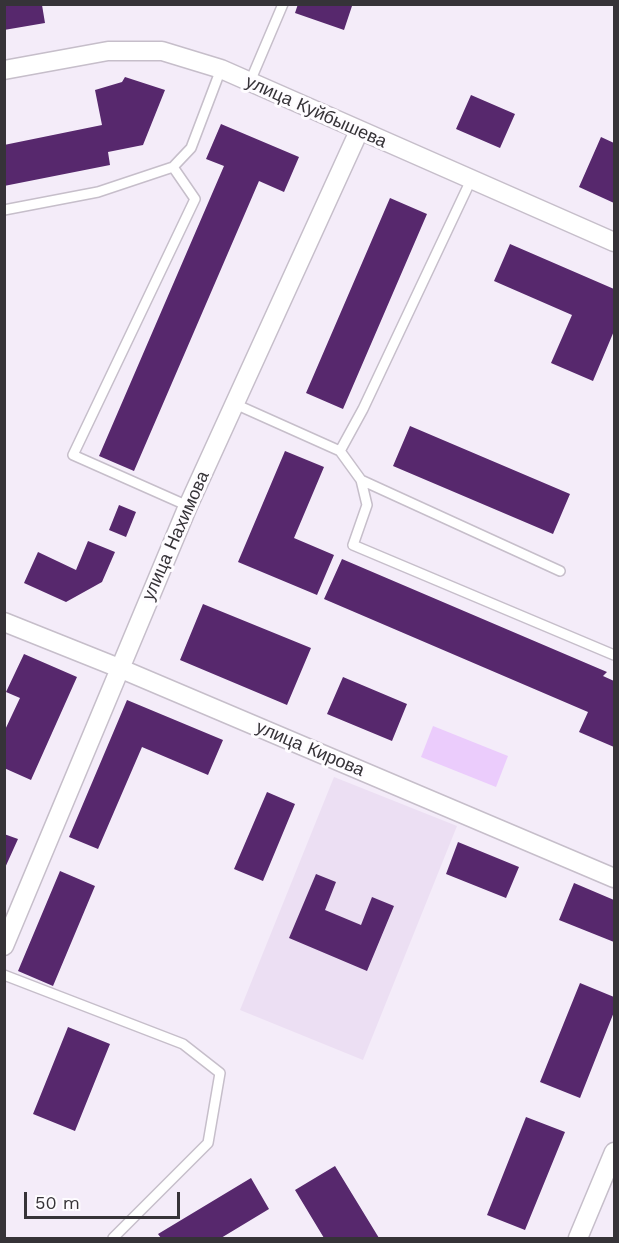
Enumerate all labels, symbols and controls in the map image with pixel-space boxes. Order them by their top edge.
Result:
street label: улица Куйбышева [242,71,390,153]
street label: улица Нахимова [138,468,214,604]
street label: улица Кирова [253,716,367,782]
scale bar [27,1180,183,1218]
text: 50 m [35,1192,80,1213]

